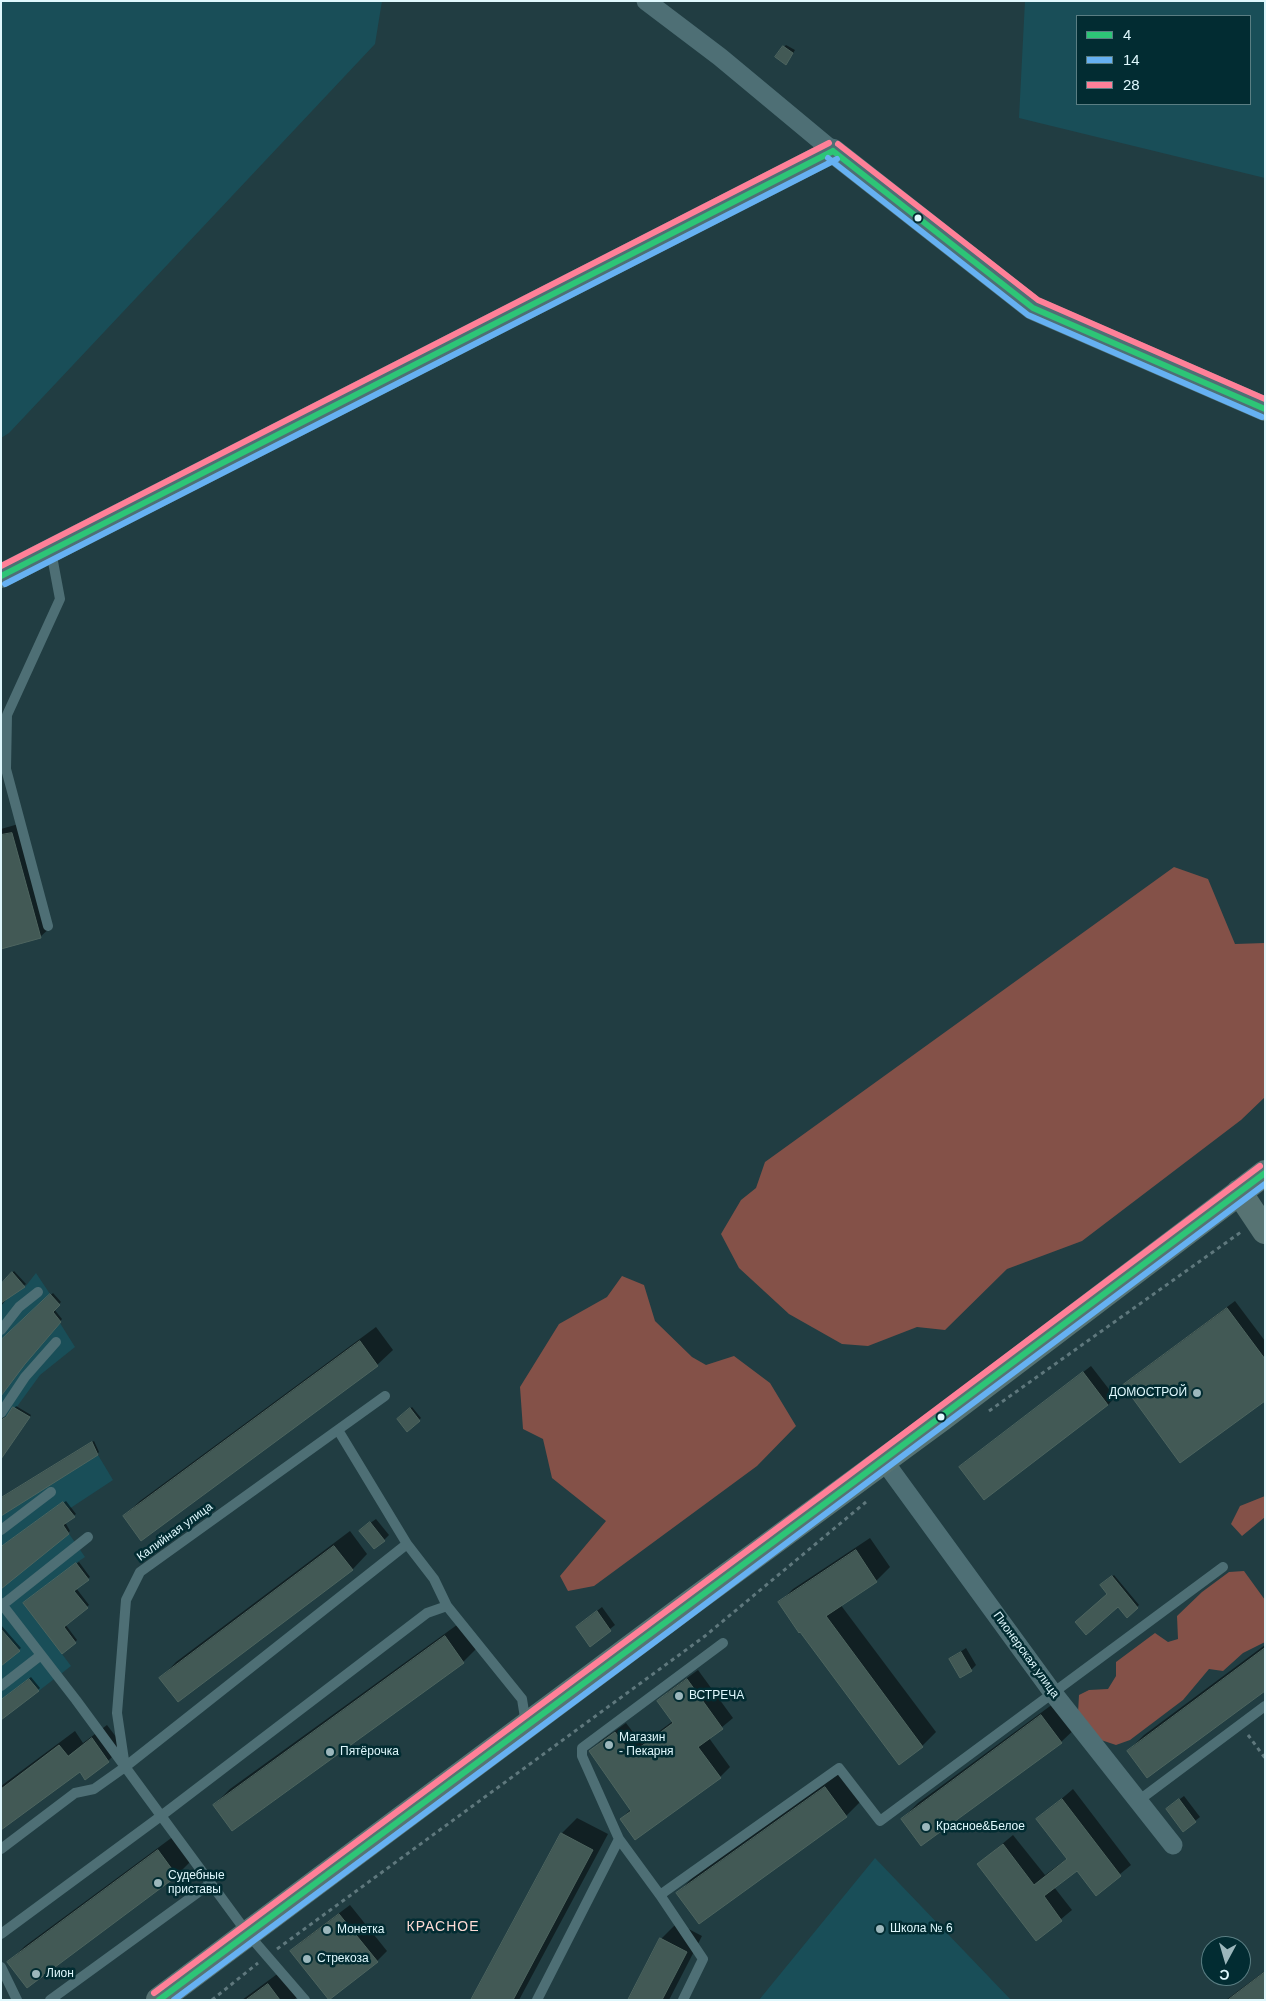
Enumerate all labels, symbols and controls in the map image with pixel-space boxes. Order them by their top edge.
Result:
legend [1076,15,1251,105]
text: 4 [1123,26,1131,43]
text: 14 [1123,51,1140,68]
text: 28 [1123,76,1140,93]
unlabelled marker [913,213,923,223]
place label: ДОМОСТРОЙ [1109,1386,1187,1400]
marker: ДОМОСТРОЙ [1191,1387,1203,1399]
unlabelled marker [936,1412,946,1422]
street label: Калийная улица [134,1500,216,1564]
street label: Пионерская улица [990,1609,1062,1701]
place label: ВСТРЕЧА [689,1689,744,1703]
marker: ВСТРЕЧА [673,1690,685,1702]
place label: Магазин - Пекарня [619,1731,674,1759]
marker: Магазин - Пекарня [603,1739,615,1751]
place label: Пятёрочка [340,1745,399,1759]
marker: Пятёрочка [324,1746,336,1758]
place label: Красное&Белое [936,1820,1025,1834]
marker: Красное&Белое [920,1821,932,1833]
place label: Судебные приставы [168,1869,225,1897]
marker: Судебные приставы [152,1877,164,1889]
district label: КРАСНОЕ [406,1919,480,1935]
place label: Школа № 6 [890,1922,953,1936]
place label: Монетка [337,1923,384,1937]
marker: Школа № 6 [874,1923,886,1935]
marker: Монетка [321,1924,333,1936]
north arrow [1201,1936,1251,1986]
place label: Стрекоза [317,1952,369,1966]
marker: Стрекоза [301,1953,313,1965]
text: С [1219,1966,1230,1983]
place label: Лион [46,1967,74,1981]
marker: Лион [30,1968,42,1980]

